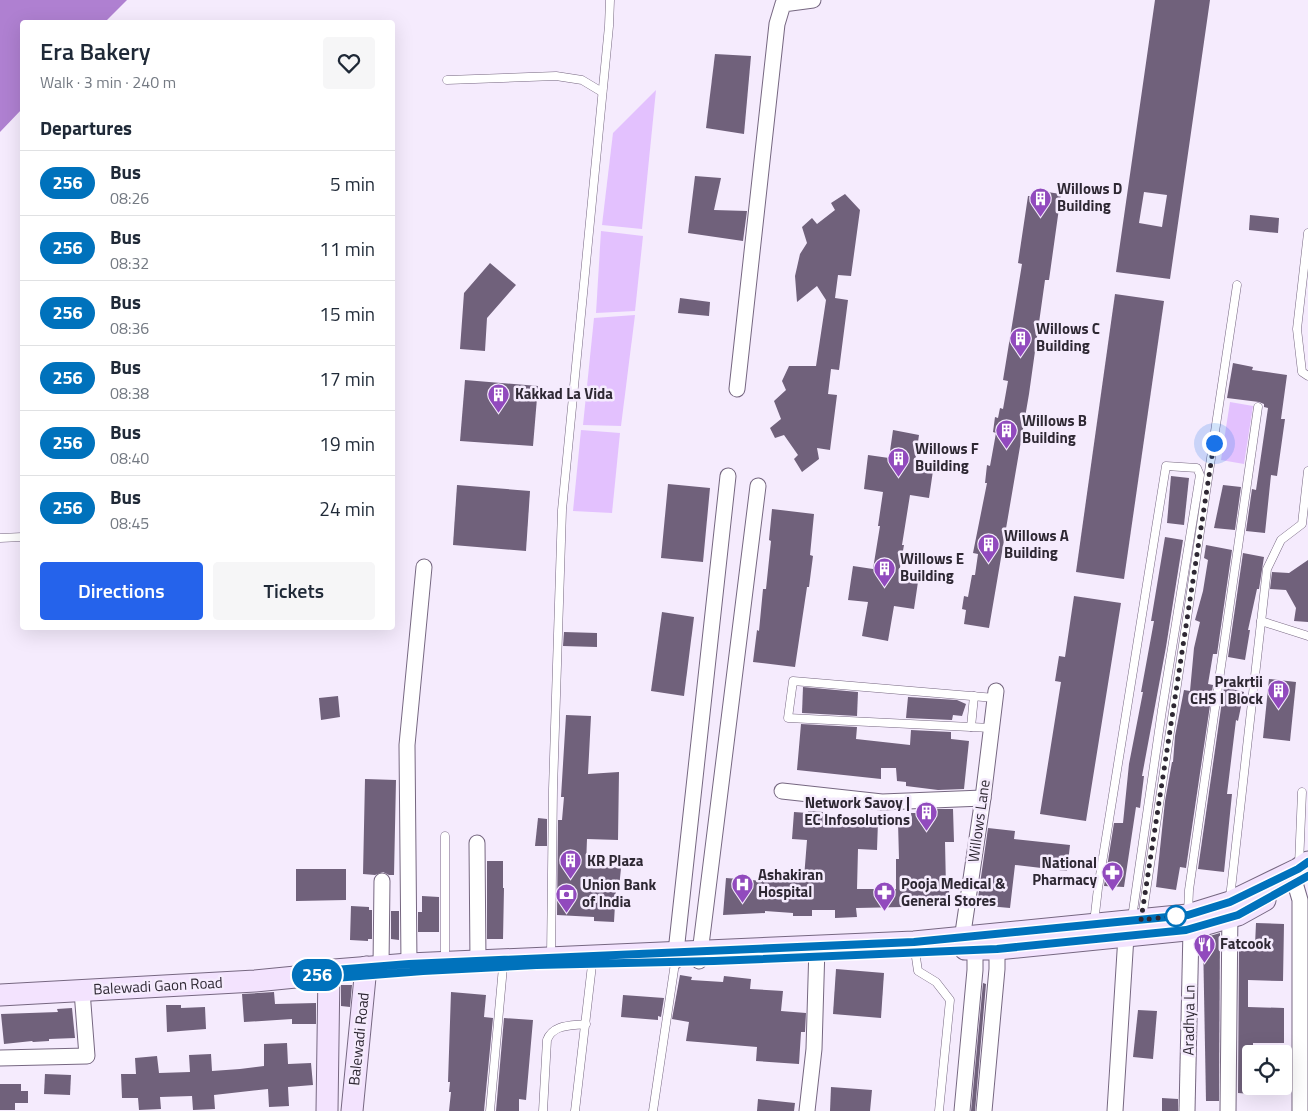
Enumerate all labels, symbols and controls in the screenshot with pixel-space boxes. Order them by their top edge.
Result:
text: Era Bakery [40,33,151,69]
button: heart [323,37,375,89]
text: Walk · 3 min · 240 m [40,70,176,94]
text: Departures [40,113,132,142]
text: Bus [110,157,141,186]
text: 256 [52,169,83,196]
text: 5 min [330,169,375,198]
place label: Willows D Building [1057,177,1122,217]
text: 08:26 [110,186,149,210]
building icon: Willows D Building [1029,186,1053,217]
text: Bus [110,222,141,251]
text: 256 [52,234,83,261]
text: 11 min [319,234,375,263]
text: 08:32 [110,251,149,275]
text: Bus [110,287,141,316]
text: 256 [52,299,83,326]
text: 15 min [319,299,375,328]
text: 08:36 [110,316,149,340]
place label: Willows C Building [1036,317,1100,357]
building icon: Willows C Building [1008,326,1032,357]
text: Bus [110,352,141,381]
text: 256 [52,364,83,391]
text: 17 min [319,364,375,393]
text: 08:38 [110,381,149,405]
building icon: Kakkad La Vida [487,382,511,413]
place label: Kakkad La Vida [515,382,613,405]
place label: Willows B Building [1022,409,1087,449]
text: Bus [110,417,141,446]
building icon: Willows B Building [994,418,1018,449]
text: 256 [52,429,83,456]
text: 19 min [319,429,375,458]
your location [1202,431,1227,456]
place label: Willows F Building [915,437,979,477]
text: 08:40 [110,446,149,470]
building icon: Willows F Building [887,446,911,477]
text: Bus [110,482,141,511]
text: 256 [52,494,83,521]
text: 24 min [319,494,375,523]
text: 08:45 [110,511,149,535]
place label: Willows A Building [1004,524,1069,564]
building icon: Willows A Building [976,533,1000,564]
place label: Willows E Building [900,547,964,587]
building icon: Willows E Building [872,556,896,587]
button: Directions [40,562,203,620]
button: Tickets [213,562,375,620]
place label: Prakrtii CHS I Block [1190,670,1263,710]
building icon: Prakrtii CHS I Block [1267,679,1291,710]
street label: Willows Lane [961,778,996,864]
place label: Network Savoy | EC Infosolutions [804,791,910,831]
building icon: Network Savoy | EC Infosolutions [914,800,938,831]
building icon: KR Plaza [559,849,583,880]
place label: KR Plaza [587,849,644,872]
place label: National Pharmacy [1032,851,1097,891]
pharmacy icon: National Pharmacy [1101,860,1125,891]
place label: Ashakiran Hospital [758,863,823,903]
hospital icon: Ashakiran Hospital [730,872,754,903]
place label: Pooja Medical & General Stores [901,872,1006,912]
place label: Union Bank of India [582,873,657,913]
pharmacy icon: Pooja Medical & General Stores [873,881,897,912]
bank icon: Union Bank of India [554,882,578,913]
unlabelled marker [1165,905,1187,927]
restaurant icon: Fatcook [1192,932,1216,963]
place label: Fatcook [1220,932,1271,955]
line badge: 256 [288,959,346,991]
text: 256 [302,961,332,988]
street label: Balewadi Gaon Road [93,971,223,1000]
street label: Aradhya Ln [1176,984,1201,1056]
street label: Balewadi Road [342,991,375,1087]
map controls [1242,1045,1292,1095]
button: locate [1242,1045,1292,1095]

